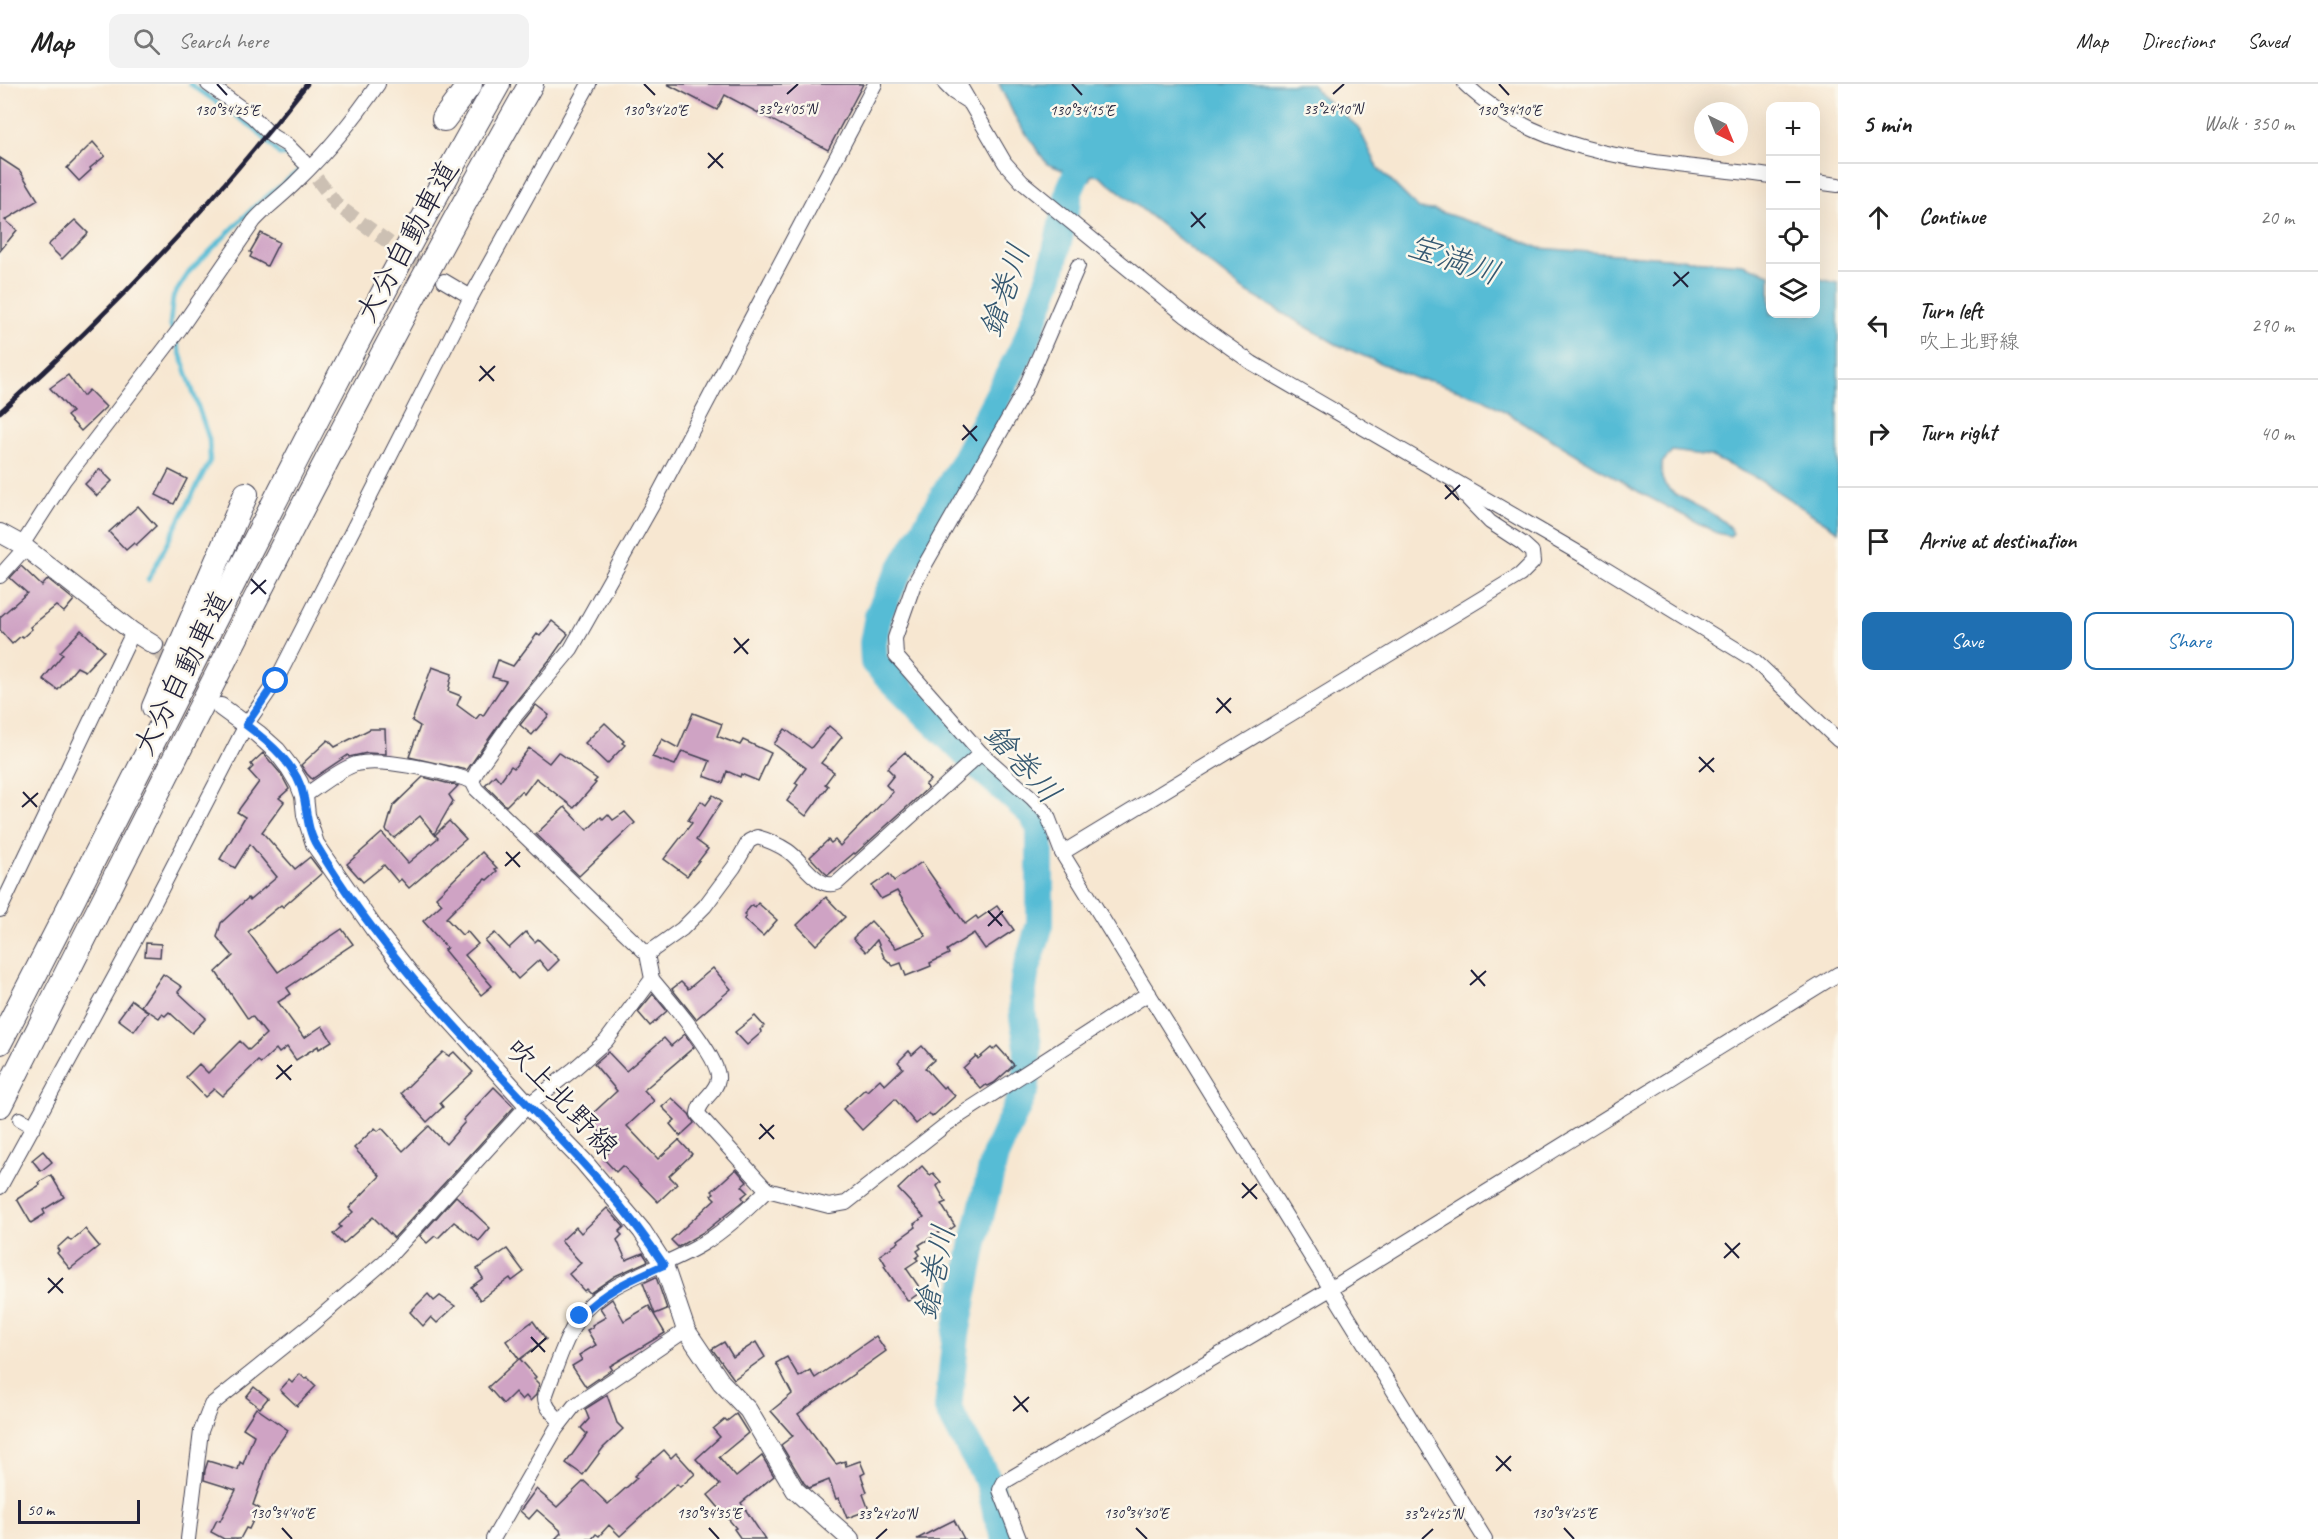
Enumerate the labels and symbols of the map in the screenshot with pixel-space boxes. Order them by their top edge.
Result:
text: 33°24'05"N [757,100,820,119]
text: 33°24'10"N [1303,100,1366,119]
text: 130°34'25"E [195,101,261,120]
text: 130°34'20"E [623,101,689,120]
text: 130°34'15"E [1050,101,1116,120]
text: 130°34'10"E [1477,101,1543,120]
north arrow [1694,102,1748,156]
street label: 大分自動車道 [347,153,467,329]
water label: 宝満川 [1402,224,1506,294]
water label: 鎗巻川 [969,238,1039,342]
street label: 大分自動車道 [124,584,240,762]
route start [262,667,288,693]
water label: 鎗巻川 [975,714,1070,813]
street label: 吹上北野線 [497,1030,627,1166]
water label: 鎗巻川 [904,1221,965,1323]
route end [566,1302,592,1328]
scale bar [18,1497,140,1524]
text: 130°34'40"E [250,1504,316,1523]
text: 130°34'35"E [677,1504,743,1523]
text: 130°34'30"E [1104,1504,1170,1523]
text: 130°34'25"E [1532,1504,1598,1523]
text: 33°24'20"N [857,1505,920,1524]
text: 33°24'25"N [1403,1505,1466,1524]

